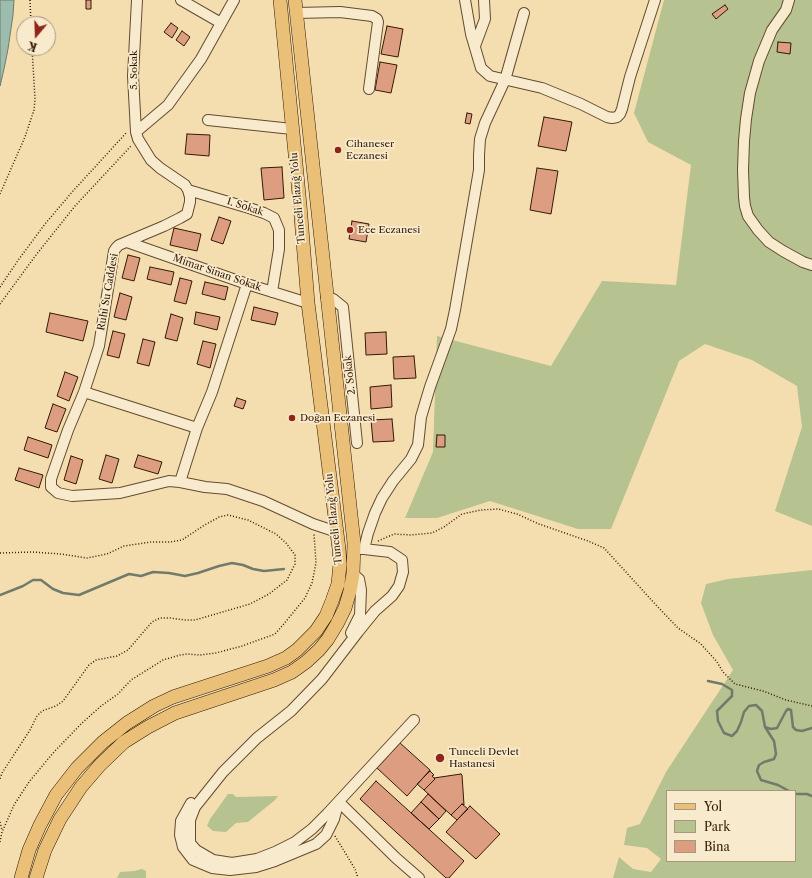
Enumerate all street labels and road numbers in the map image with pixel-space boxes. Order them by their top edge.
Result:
street label: 5. Sokak [128,50,140,90]
street label: Tunceli Elazığ Yolu [288,152,308,244]
street label: 1. Sokak [225,195,265,219]
street label: Ruhi Su Caddesi [95,252,121,332]
street label: Mimar Sinan Sokak [171,252,263,294]
street label: 2. Sokak [342,355,358,395]
street label: Tunceli Elazığ Yolu [323,473,345,565]

